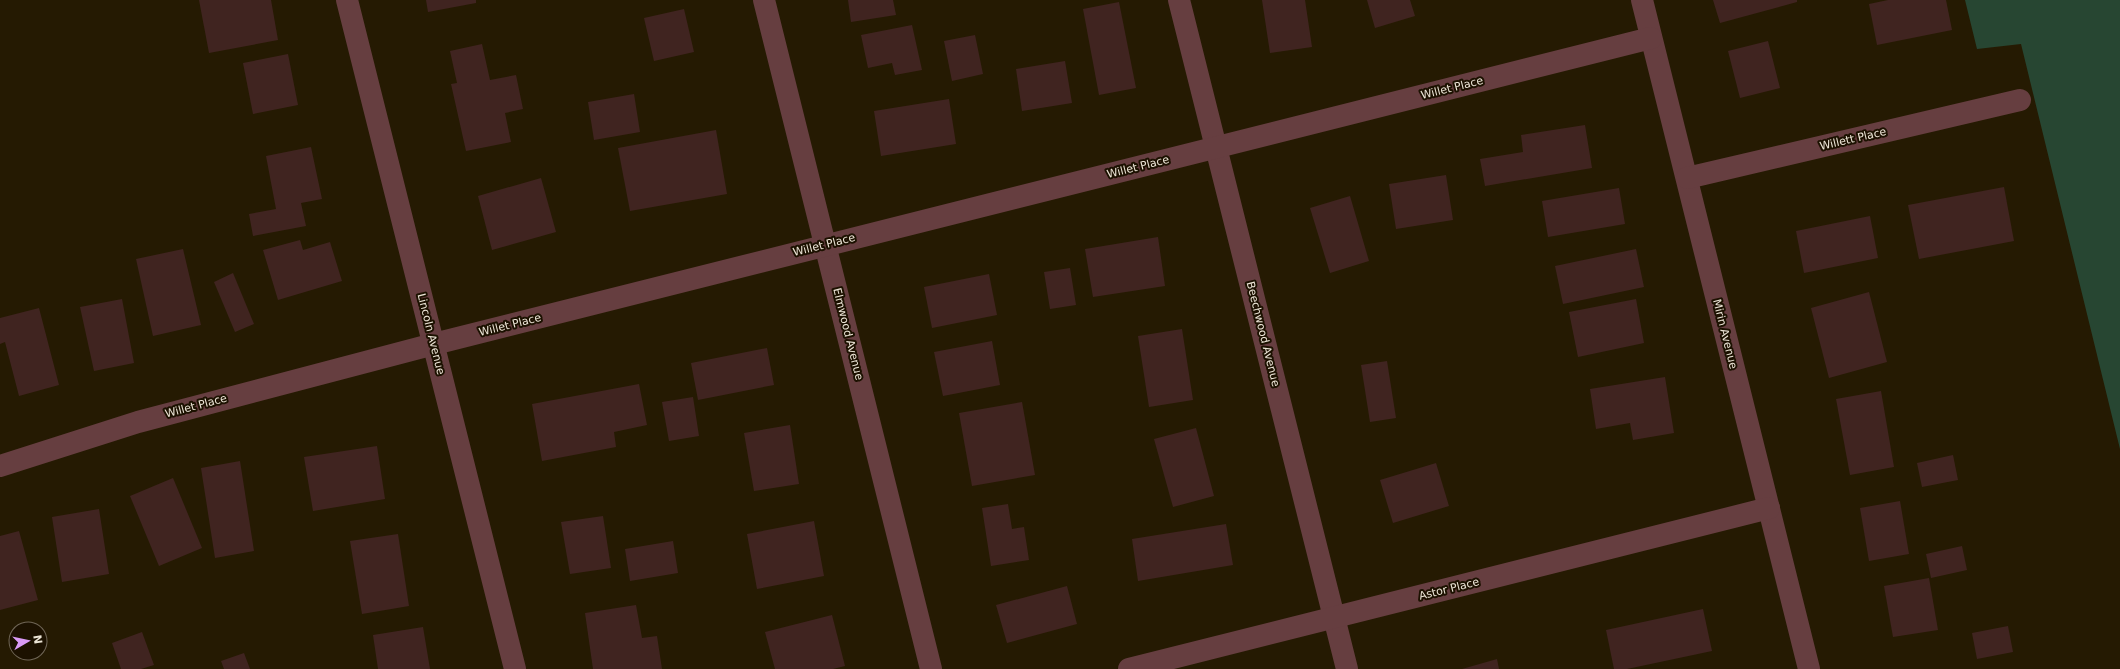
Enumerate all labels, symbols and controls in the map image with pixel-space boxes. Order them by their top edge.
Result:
street label: Willet Place [1420,74,1485,102]
street label: Willett Place [1818,125,1888,153]
street label: Willet Place [1106,153,1171,181]
street label: Willet Place [792,231,857,259]
street label: Beechwood Avenue [1244,280,1282,388]
street label: Elmwood Avenue [830,287,866,382]
street label: Lincoln Avenue [415,292,447,376]
street label: Mirin Avenue [1710,298,1740,370]
street label: Willet Place [478,311,543,339]
street label: Willet Place [164,391,229,421]
street label: Astor Place [1418,575,1481,603]
north arrow [8,621,48,661]
text: N [30,634,45,645]

